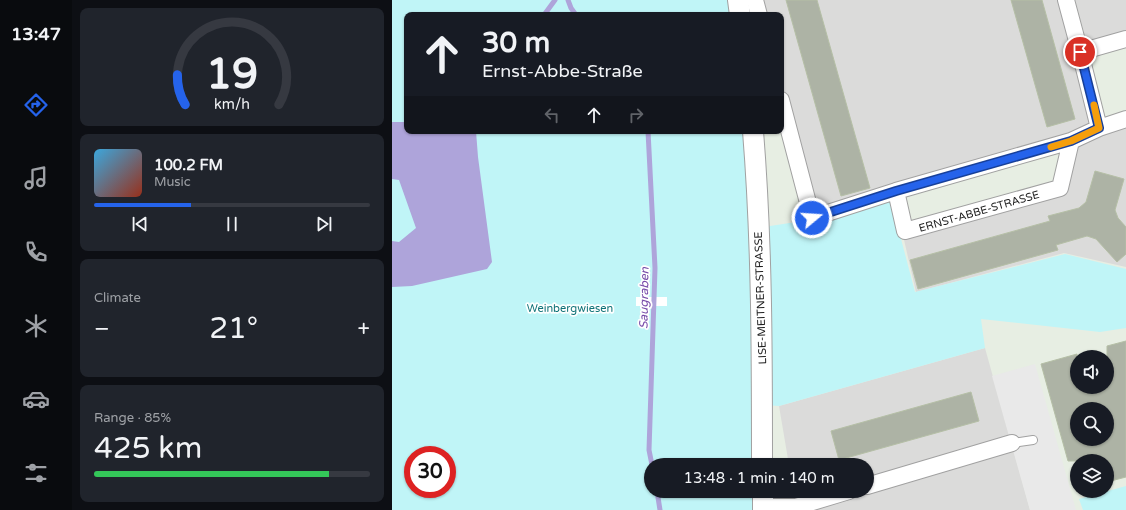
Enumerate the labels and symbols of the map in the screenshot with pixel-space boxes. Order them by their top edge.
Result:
pin [1063,35,1097,69]
street label: ERNST-ABBE-STRASSE [917,188,1041,235]
position arrow [791,197,833,239]
street label: LISE-MEITNER-STRASSE [752,231,769,365]
water label: Saugraben [636,266,652,329]
park label: Weinbergwiesen [527,302,613,315]
speed limit sign: 30 [404,446,456,498]

